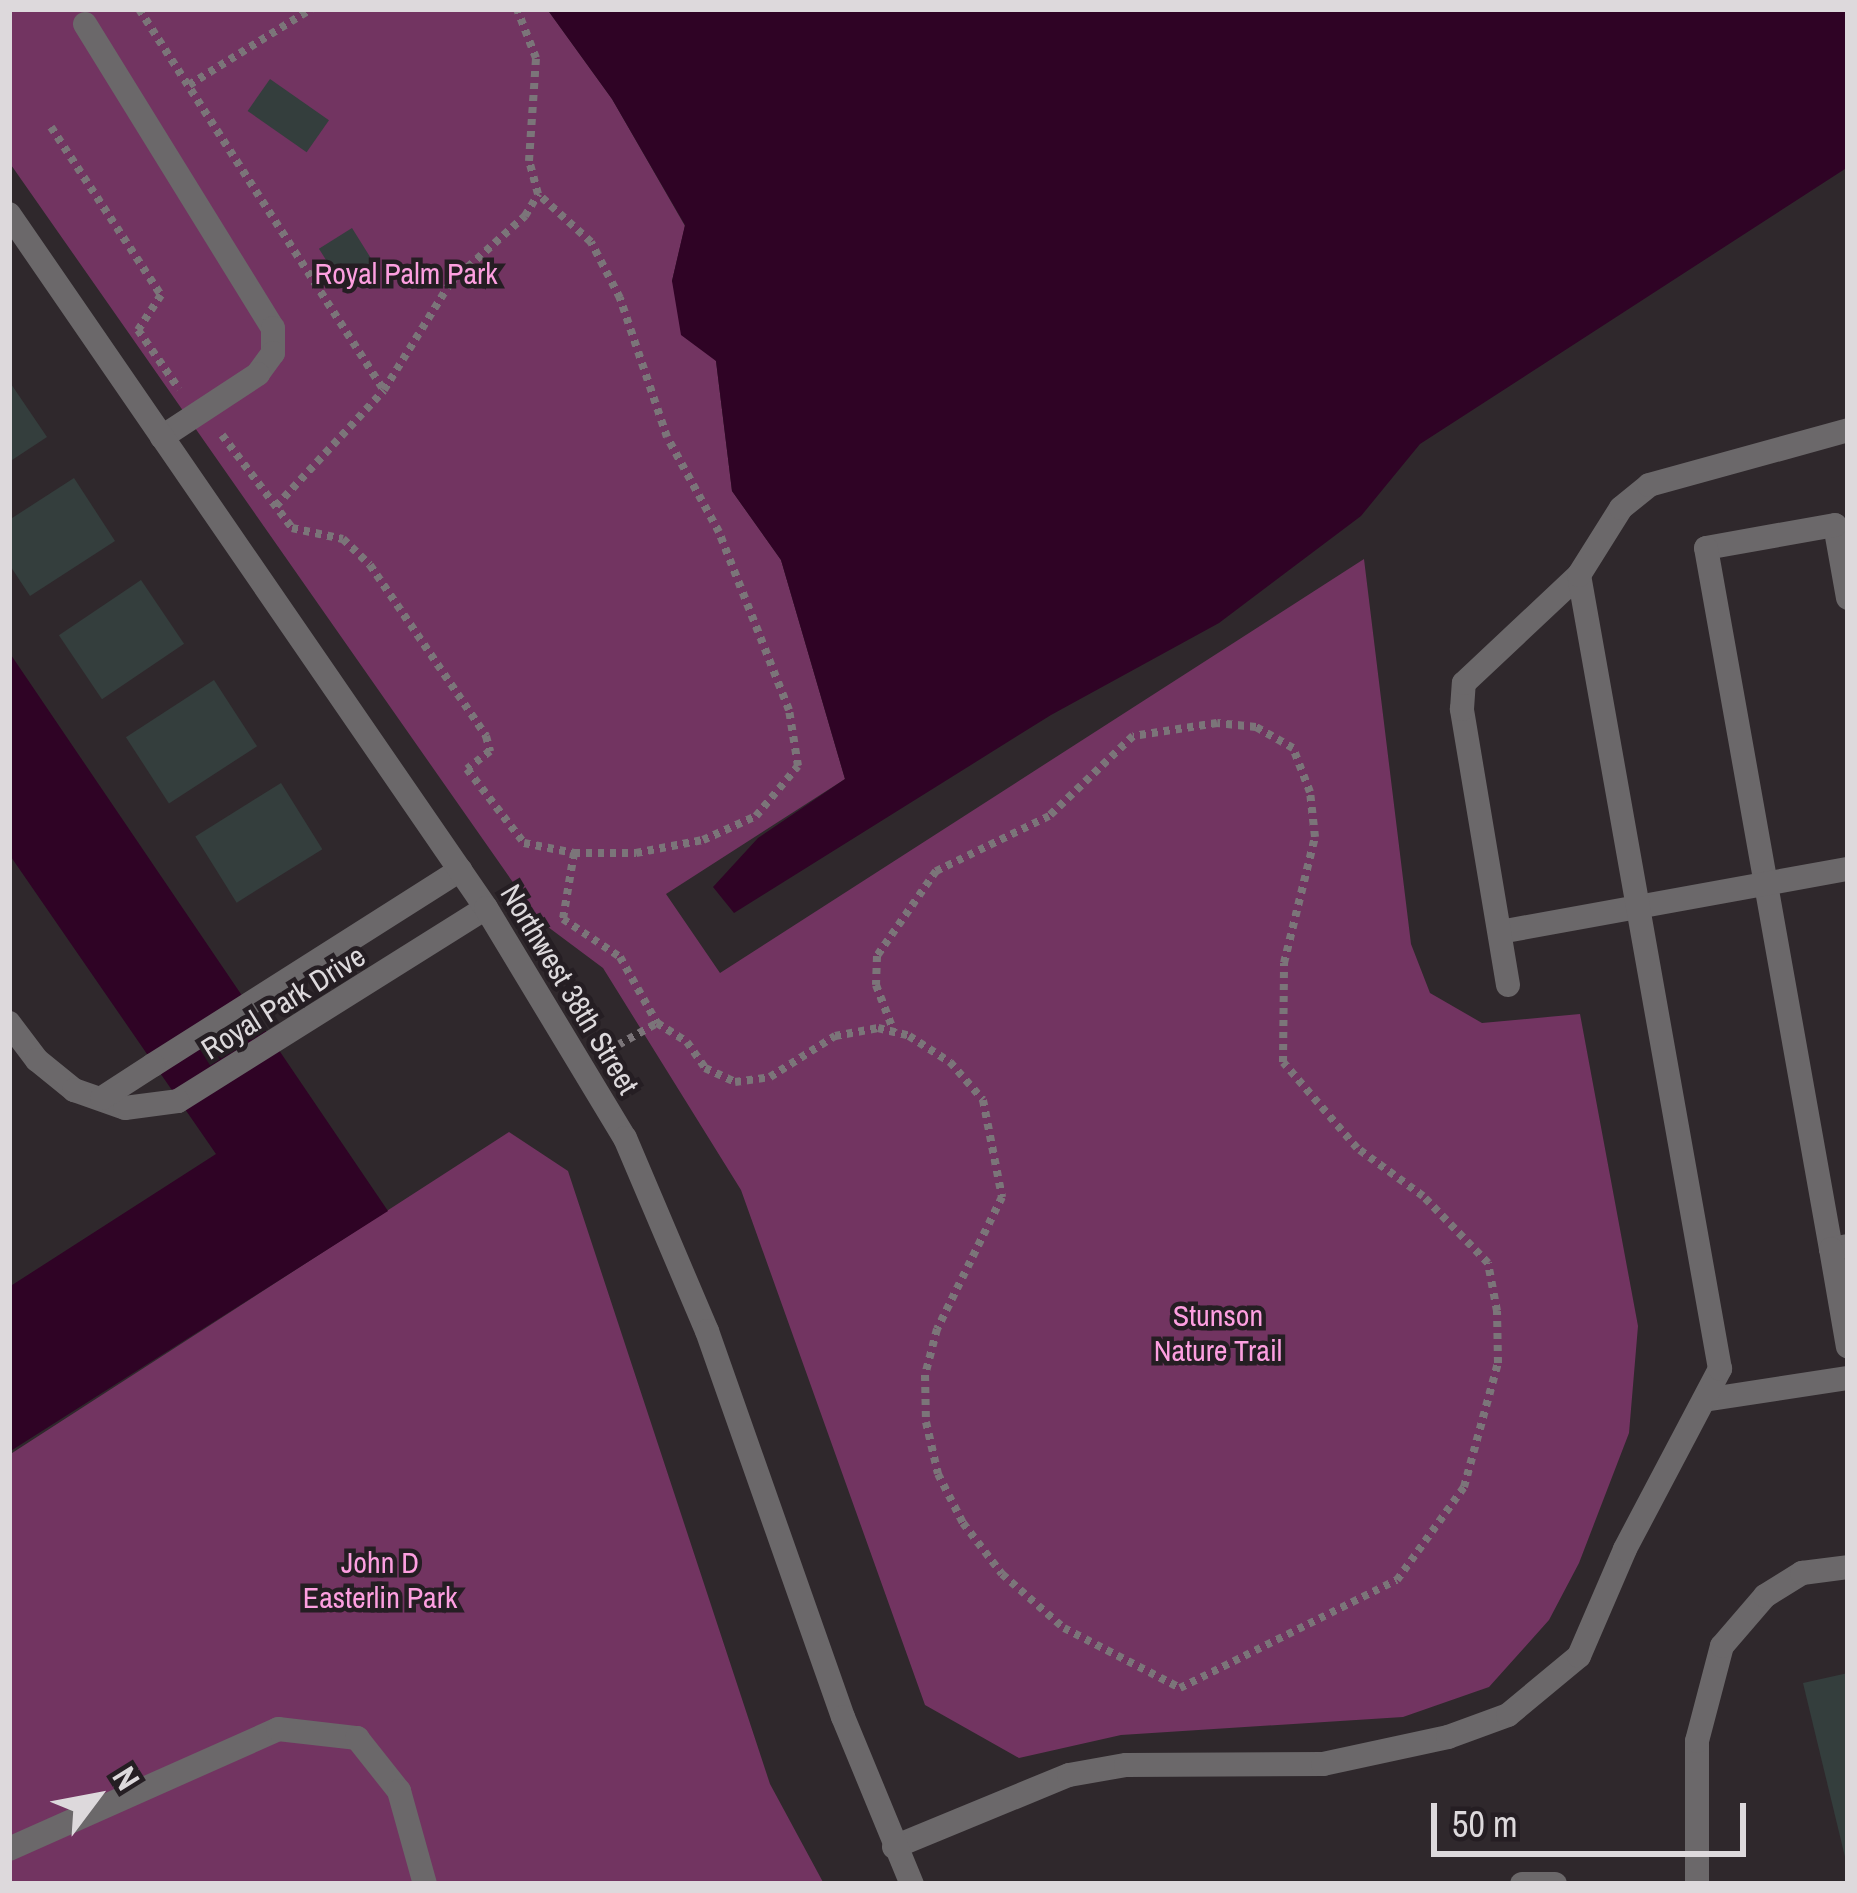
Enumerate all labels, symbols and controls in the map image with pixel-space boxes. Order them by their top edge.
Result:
park label: Royal Palm Park [314,255,498,291]
street label: Northwest 38th Street [493,878,647,1100]
street label: Royal Park Drive [195,937,371,1067]
park label: Stunson Nature Trail [1154,1297,1282,1368]
park label: John D Easterlin Park [303,1544,457,1614]
north arrow [36,1737,156,1857]
text: N [103,1758,150,1798]
scale bar [1437,1779,1752,1853]
text: 50 m [1452,1800,1518,1848]

